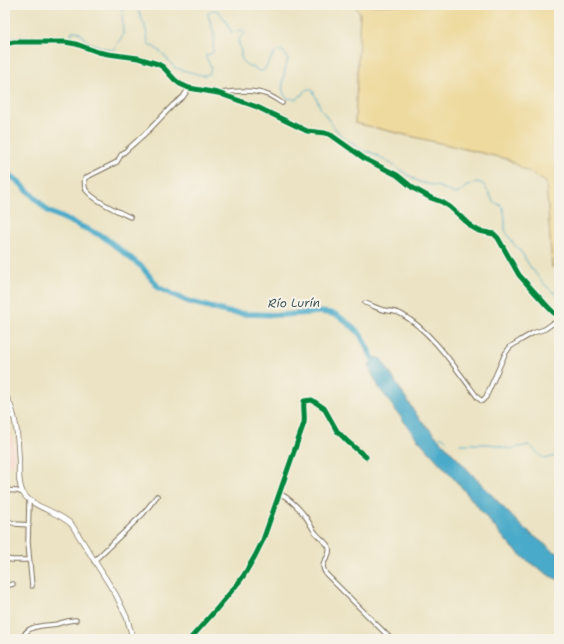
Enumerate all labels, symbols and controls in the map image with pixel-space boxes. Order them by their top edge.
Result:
water label: Río Lurín [268,295,320,311]

